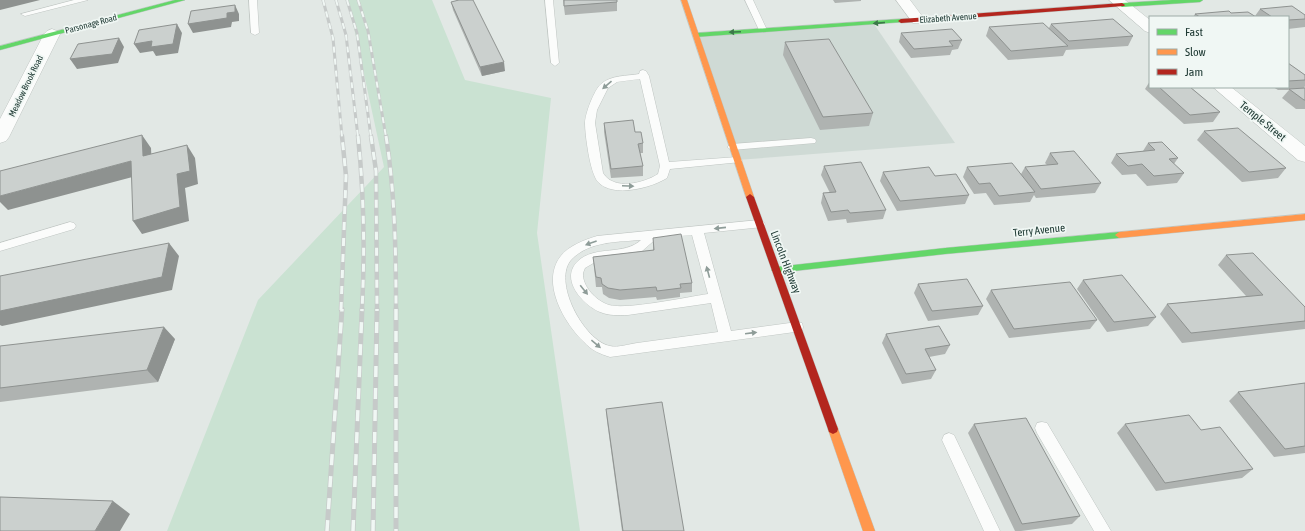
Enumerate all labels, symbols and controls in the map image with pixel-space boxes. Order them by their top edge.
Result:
street label: Elizabeth Avenue [919,11,977,25]
street label: Parsonage Road [64,12,118,36]
legend [1149,16,1289,88]
one-way arrow [873,20,885,27]
text: Fast [1185,25,1203,39]
one-way arrow [729,29,742,36]
text: Slow [1185,45,1206,59]
street label: Meadow Brook Road [7,54,45,118]
text: Jam [1185,65,1203,79]
one-way arrow [602,81,612,89]
street label: Temple Street [1238,99,1288,143]
one-way arrow [622,183,635,189]
street label: Terry Avenue [1012,221,1066,239]
one-way arrow [714,225,726,231]
street label: Lincoln Highway [769,229,804,295]
one-way arrow [585,240,597,246]
one-way arrow [705,266,711,278]
one-way arrow [579,285,588,295]
one-way arrow [744,330,757,336]
one-way arrow [591,340,601,349]

